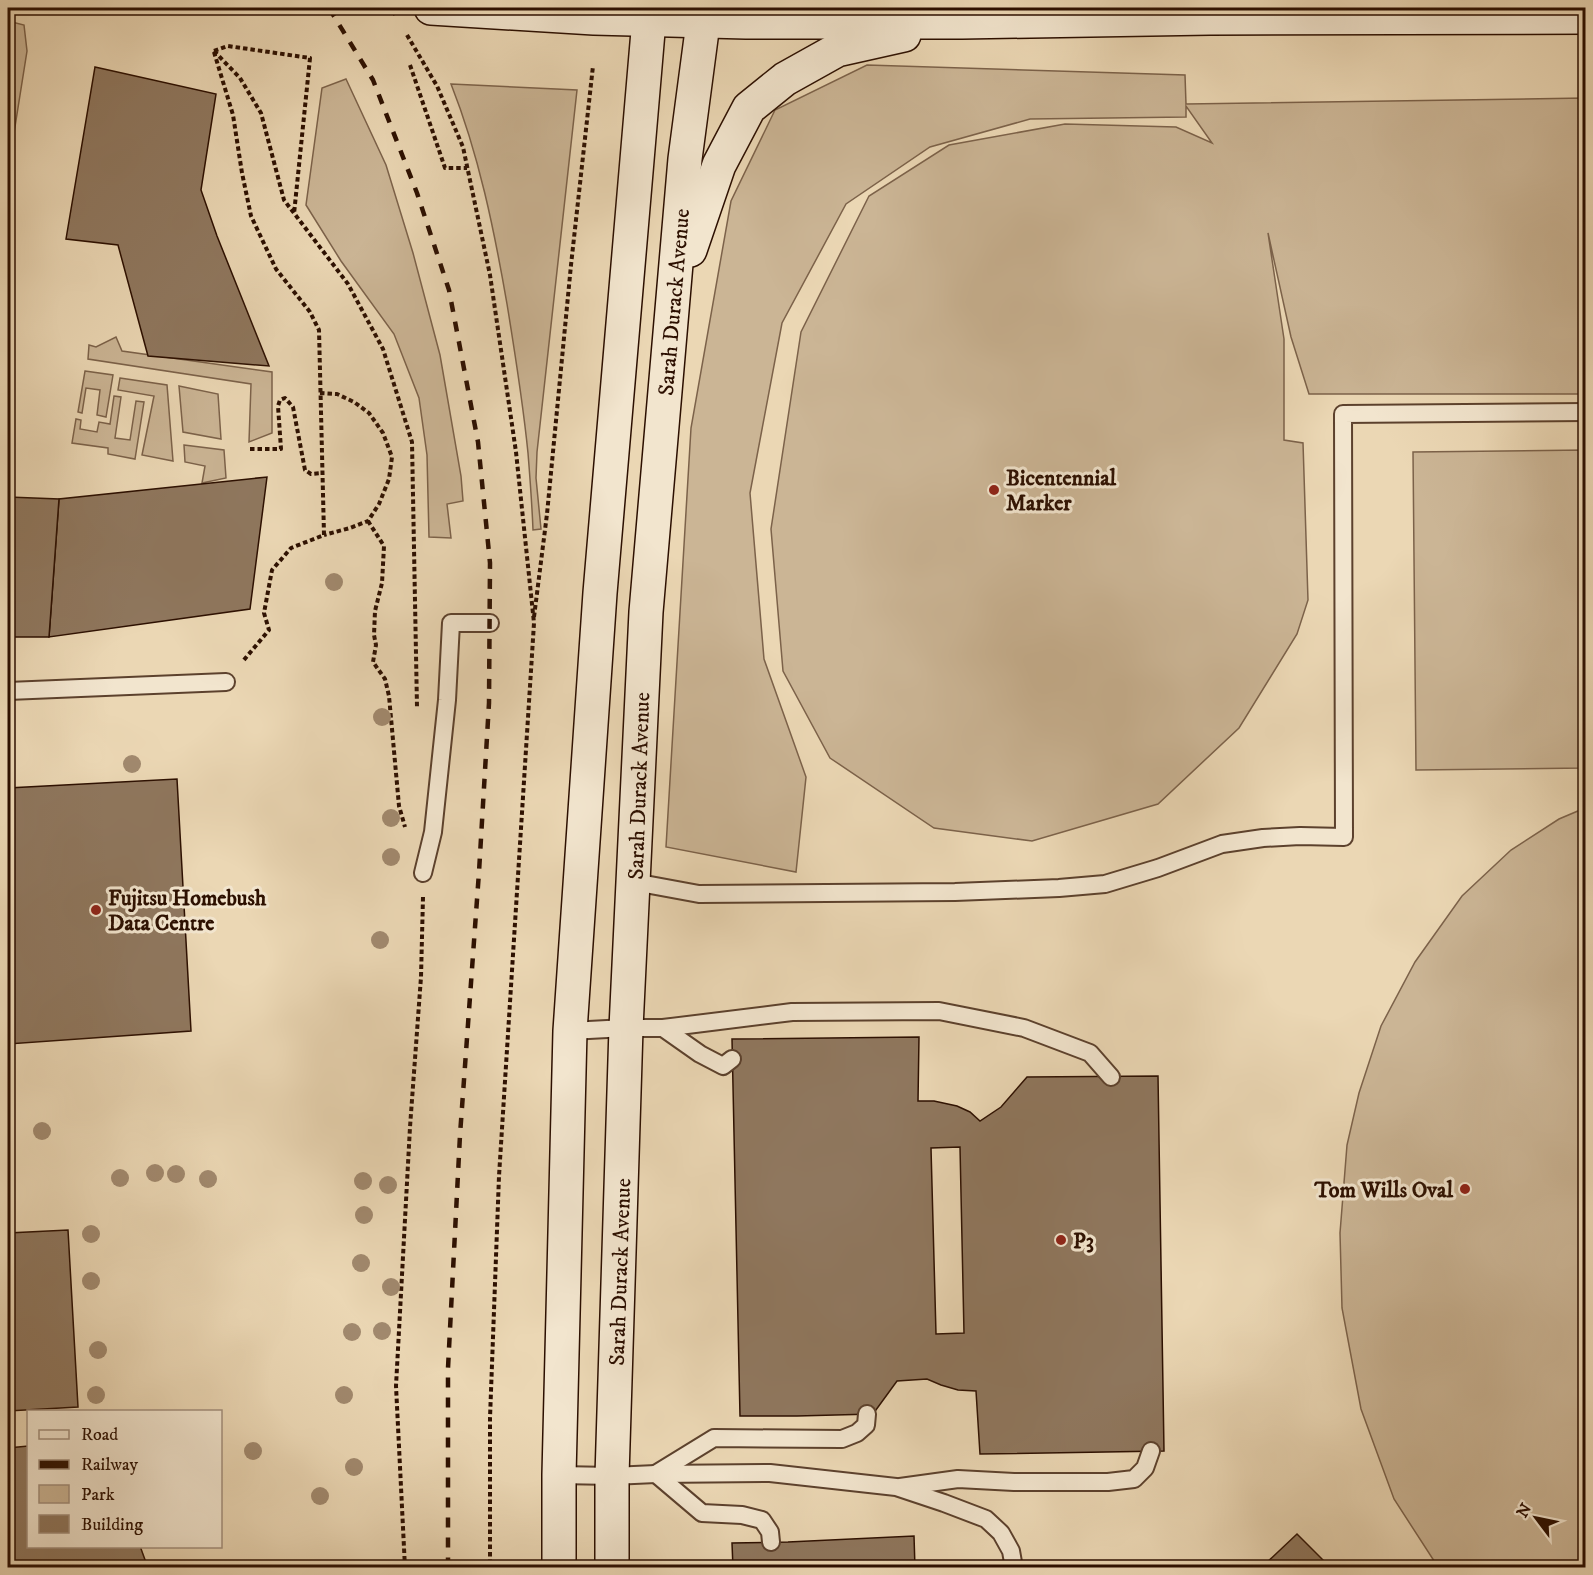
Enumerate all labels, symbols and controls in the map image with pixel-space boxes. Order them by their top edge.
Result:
street label: Sarah Durack Avenue [653,207,696,397]
place label: Bicentennial Marker [1006,465,1117,517]
marker: Bicentennial Marker [987,483,1001,497]
street label: Sarah Durack Avenue [623,692,656,880]
place label: Fujitsu Homebush Data Centre [108,885,267,937]
marker: Fujitsu Homebush Data Centre [89,903,103,917]
place label: Tom Wills Oval [1313,1177,1453,1204]
street label: Sarah Durack Avenue [604,1178,637,1366]
marker: Tom Wills Oval [1458,1182,1472,1196]
place label: P3 [1073,1228,1094,1255]
marker: P3 [1054,1233,1068,1247]
legend [27,1410,222,1548]
text: Road [81,1424,118,1446]
text: Railway [81,1454,139,1476]
text: Park [81,1484,115,1506]
north arrow [1506,1488,1566,1548]
text: N [1512,1500,1536,1521]
text: Building [81,1514,143,1536]

